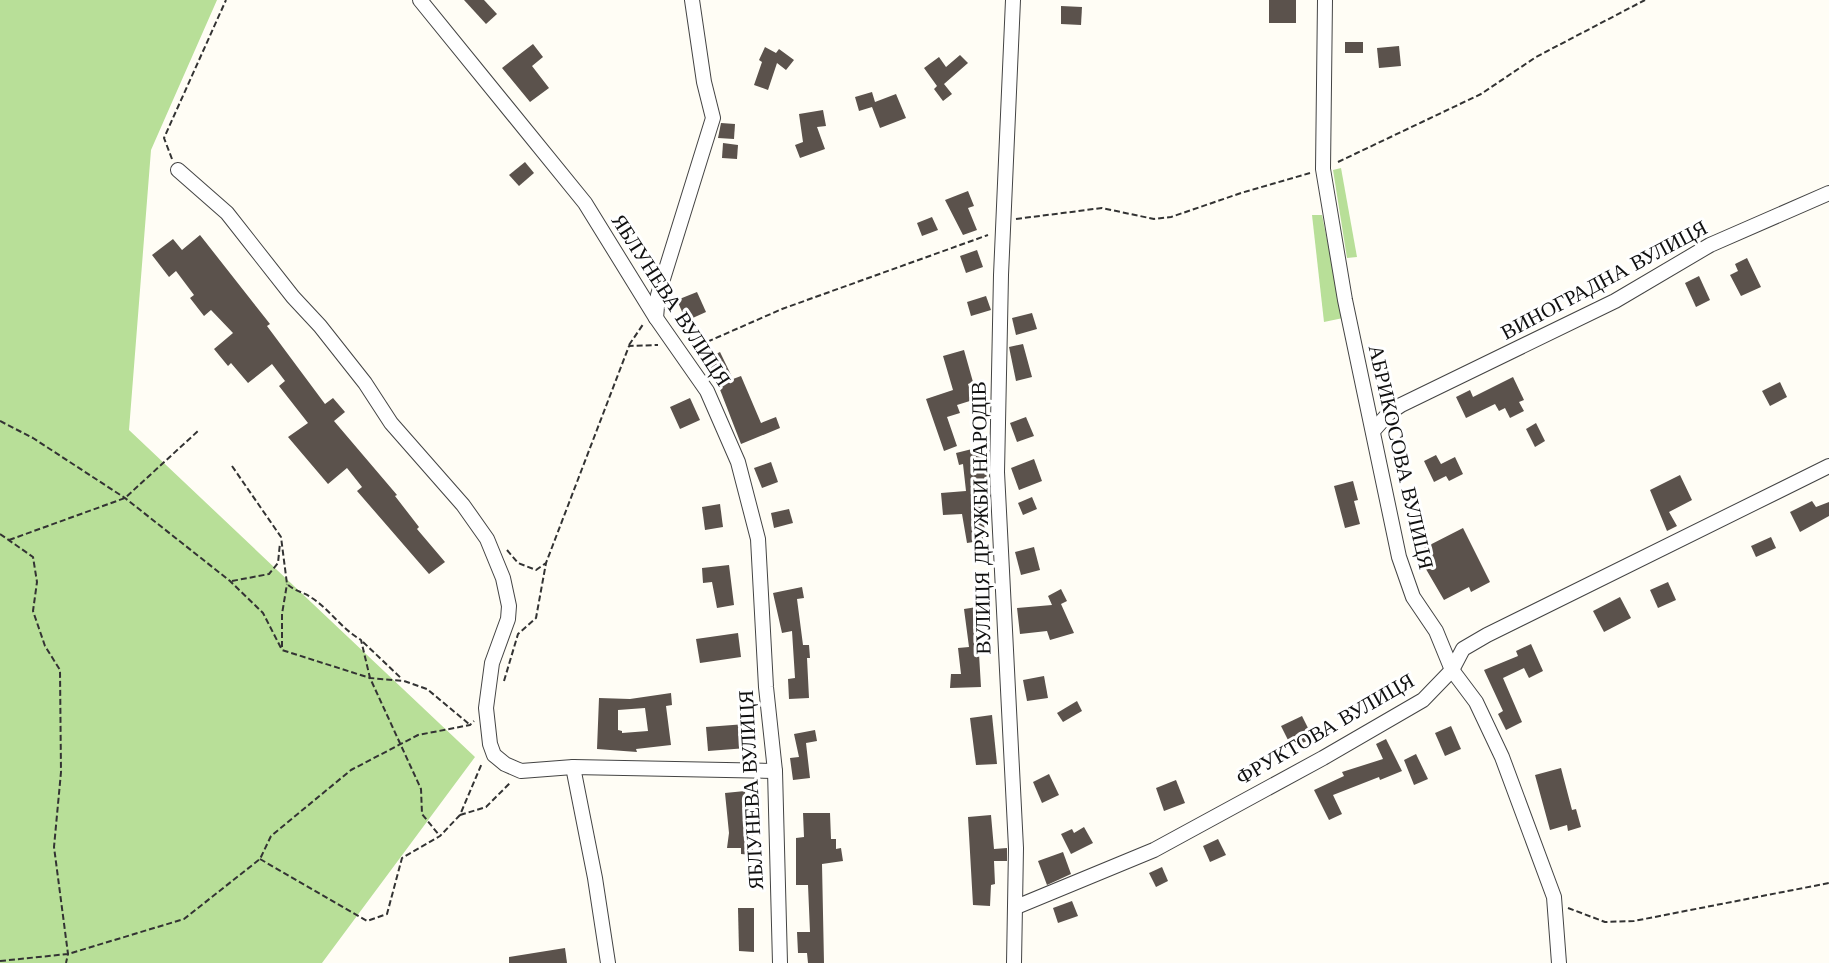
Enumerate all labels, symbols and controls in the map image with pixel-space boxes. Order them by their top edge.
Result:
street label: ЯБЛУНЕВА ВУЛИЦЯ [606,209,736,391]
street label: ВИНОГРАДНА ВУЛИЦЯ [1496,215,1712,345]
street label: АБРИКОСОВА ВУЛИЦЯ [1363,342,1439,572]
street label: ВУЛИЦЯ ДРУЖБИ НАРОДІВ [966,381,996,655]
street label: ФРУКТОВА ВУЛИЦЯ [1231,667,1419,791]
street label: ЯБЛУНЕВА ВУЛИЦЯ [733,689,769,891]

